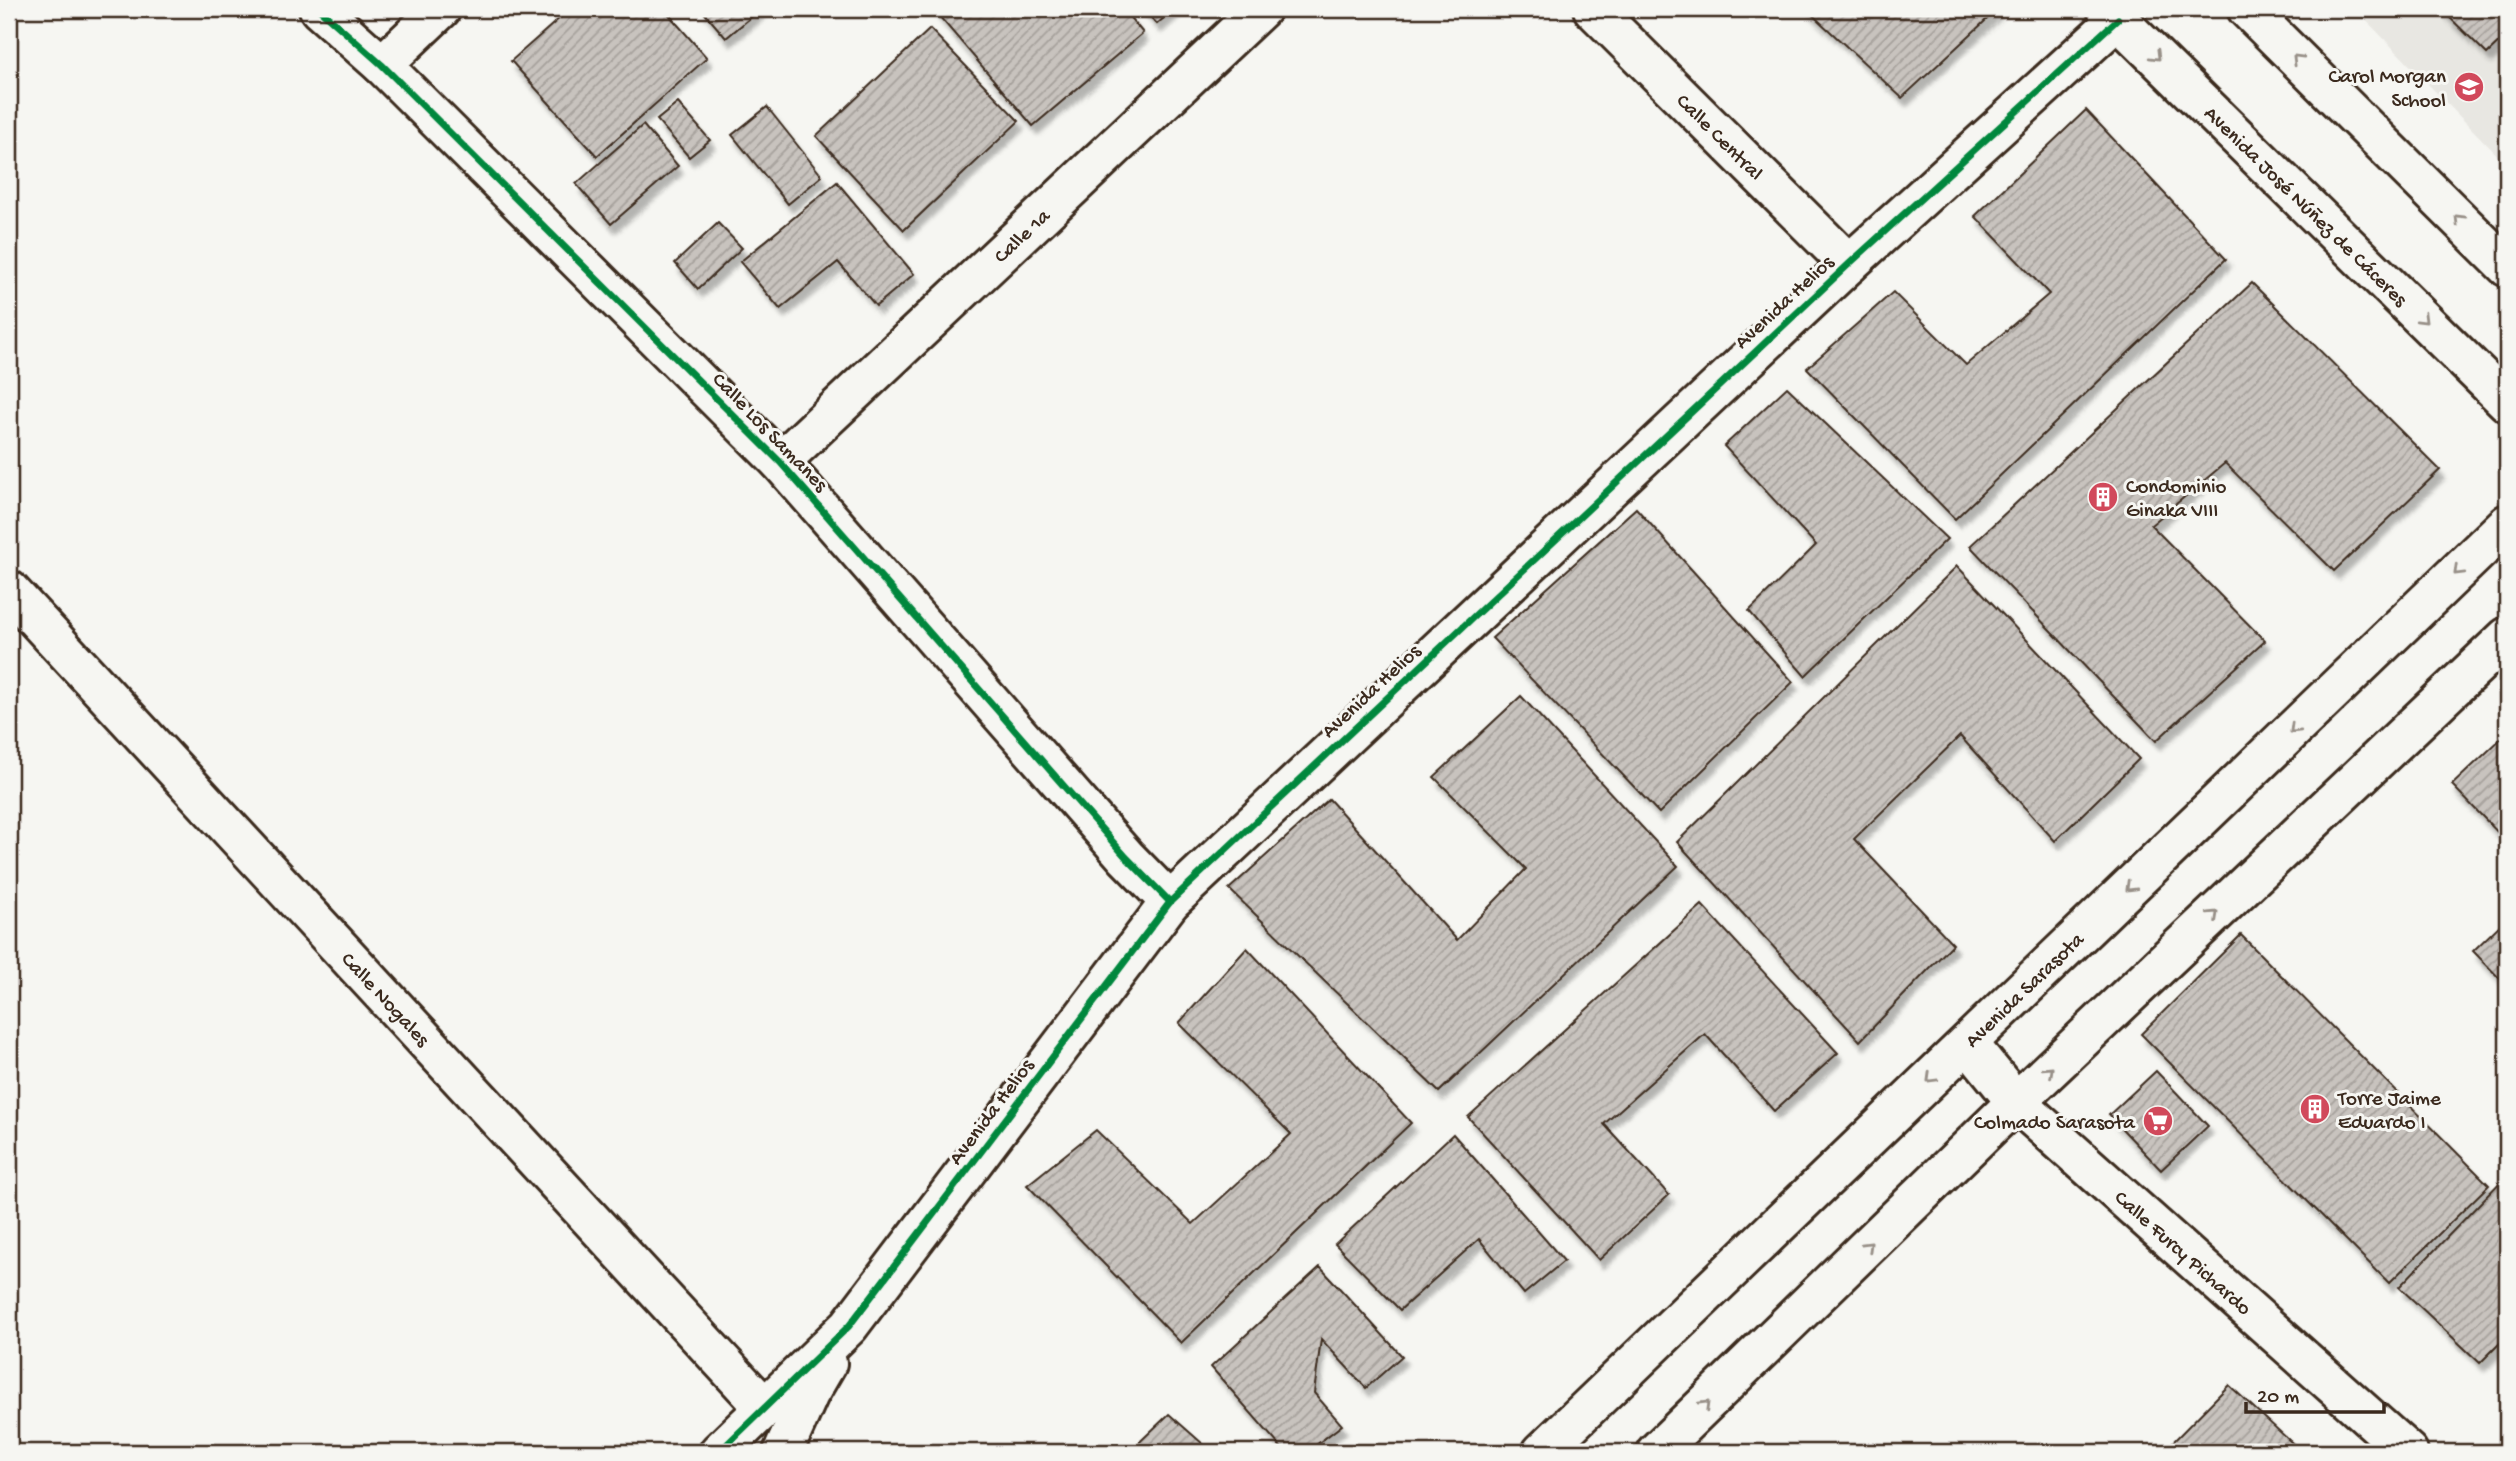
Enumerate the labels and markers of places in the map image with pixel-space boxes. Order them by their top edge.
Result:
place label: Carol Morgan School [2329,66,2446,115]
school or university icon: Carol Morgan School [2452,70,2486,104]
place label: Condominio Ginaka VIII [2126,476,2226,525]
building icon: Condominio Ginaka VIII [2086,480,2120,514]
place label: Torre Jaime Eduardo I [2337,1088,2442,1137]
building icon: Torre Jaime Eduardo I [2298,1092,2332,1126]
supermarket icon: Colmado Sarasota [2141,1104,2175,1138]
place label: Colmado Sarasota [1974,1112,2136,1137]

